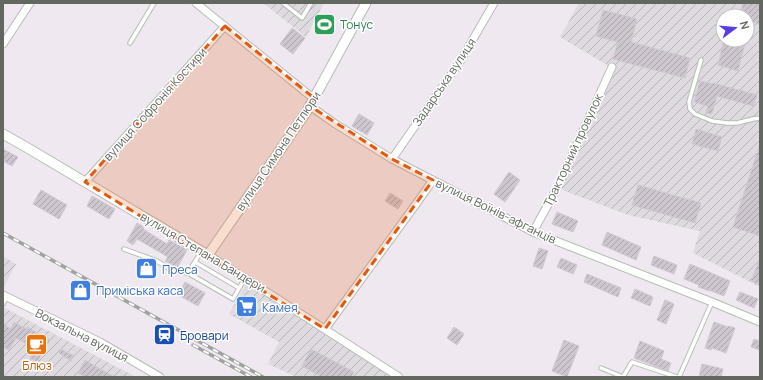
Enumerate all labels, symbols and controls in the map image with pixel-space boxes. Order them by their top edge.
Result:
north arrow [715,8,755,48]
sports icon: Тонус [311,11,337,37]
place label: Тонус [340,16,373,33]
text: N [737,19,753,31]
street label: Задарська вулиця [408,34,480,130]
street label: вулиця Софронія Костири [99,44,211,164]
street label: вулиця Симона Петлюри [231,88,325,214]
street label: Тракторний провулок [539,90,607,209]
street label: вулиця Воїнів-афганців [433,174,560,248]
street label: вулиця Степана Бандери [137,208,269,296]
shop icon: Преса [133,256,159,282]
place label: Преса [162,261,198,278]
shop icon: Приміська каса [68,277,94,303]
place label: Приміська каса [96,282,183,299]
supermarket icon: Камея [233,294,259,320]
place label: Камея [262,299,298,316]
street label: Вокзальна вулиця [32,304,132,366]
station icon: Бровари [152,322,178,348]
place label: Бровари [180,327,228,344]
cafe icon: Блюз [24,331,50,357]
place label: Блюз [22,357,52,374]

